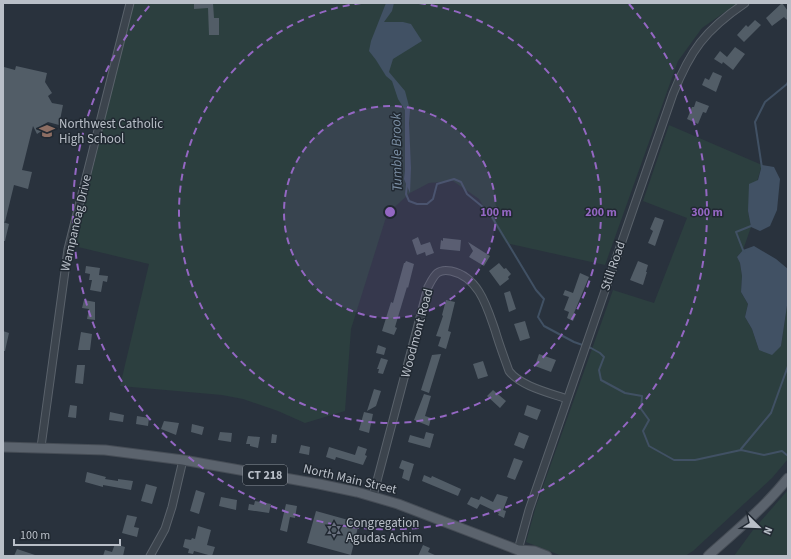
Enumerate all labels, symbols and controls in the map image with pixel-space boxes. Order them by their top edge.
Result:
water label: Tumble Brook [386,112,408,191]
place label: Northwest Catholic High School [59,115,163,148]
school or university icon: Northwest Catholic High School [38,122,56,140]
street label: Wampanoag Drive [56,173,96,273]
text: 100 m [480,204,512,221]
text: 200 m [585,204,617,221]
text: 300 m [691,204,723,221]
centre of rings [383,205,397,219]
street label: Still Road [596,239,630,293]
street label: Woodmont Road [396,287,438,379]
street label: North Main Street [301,459,399,499]
road number: CT 218 [243,465,287,485]
north arrow [739,507,779,547]
place label: Congregation Agudas Achim [346,514,423,547]
scale bar [14,521,120,547]
synagogue icon: Congregation Agudas Achim [325,521,343,539]
text: N [759,524,776,537]
text: 100 m [20,527,50,544]

